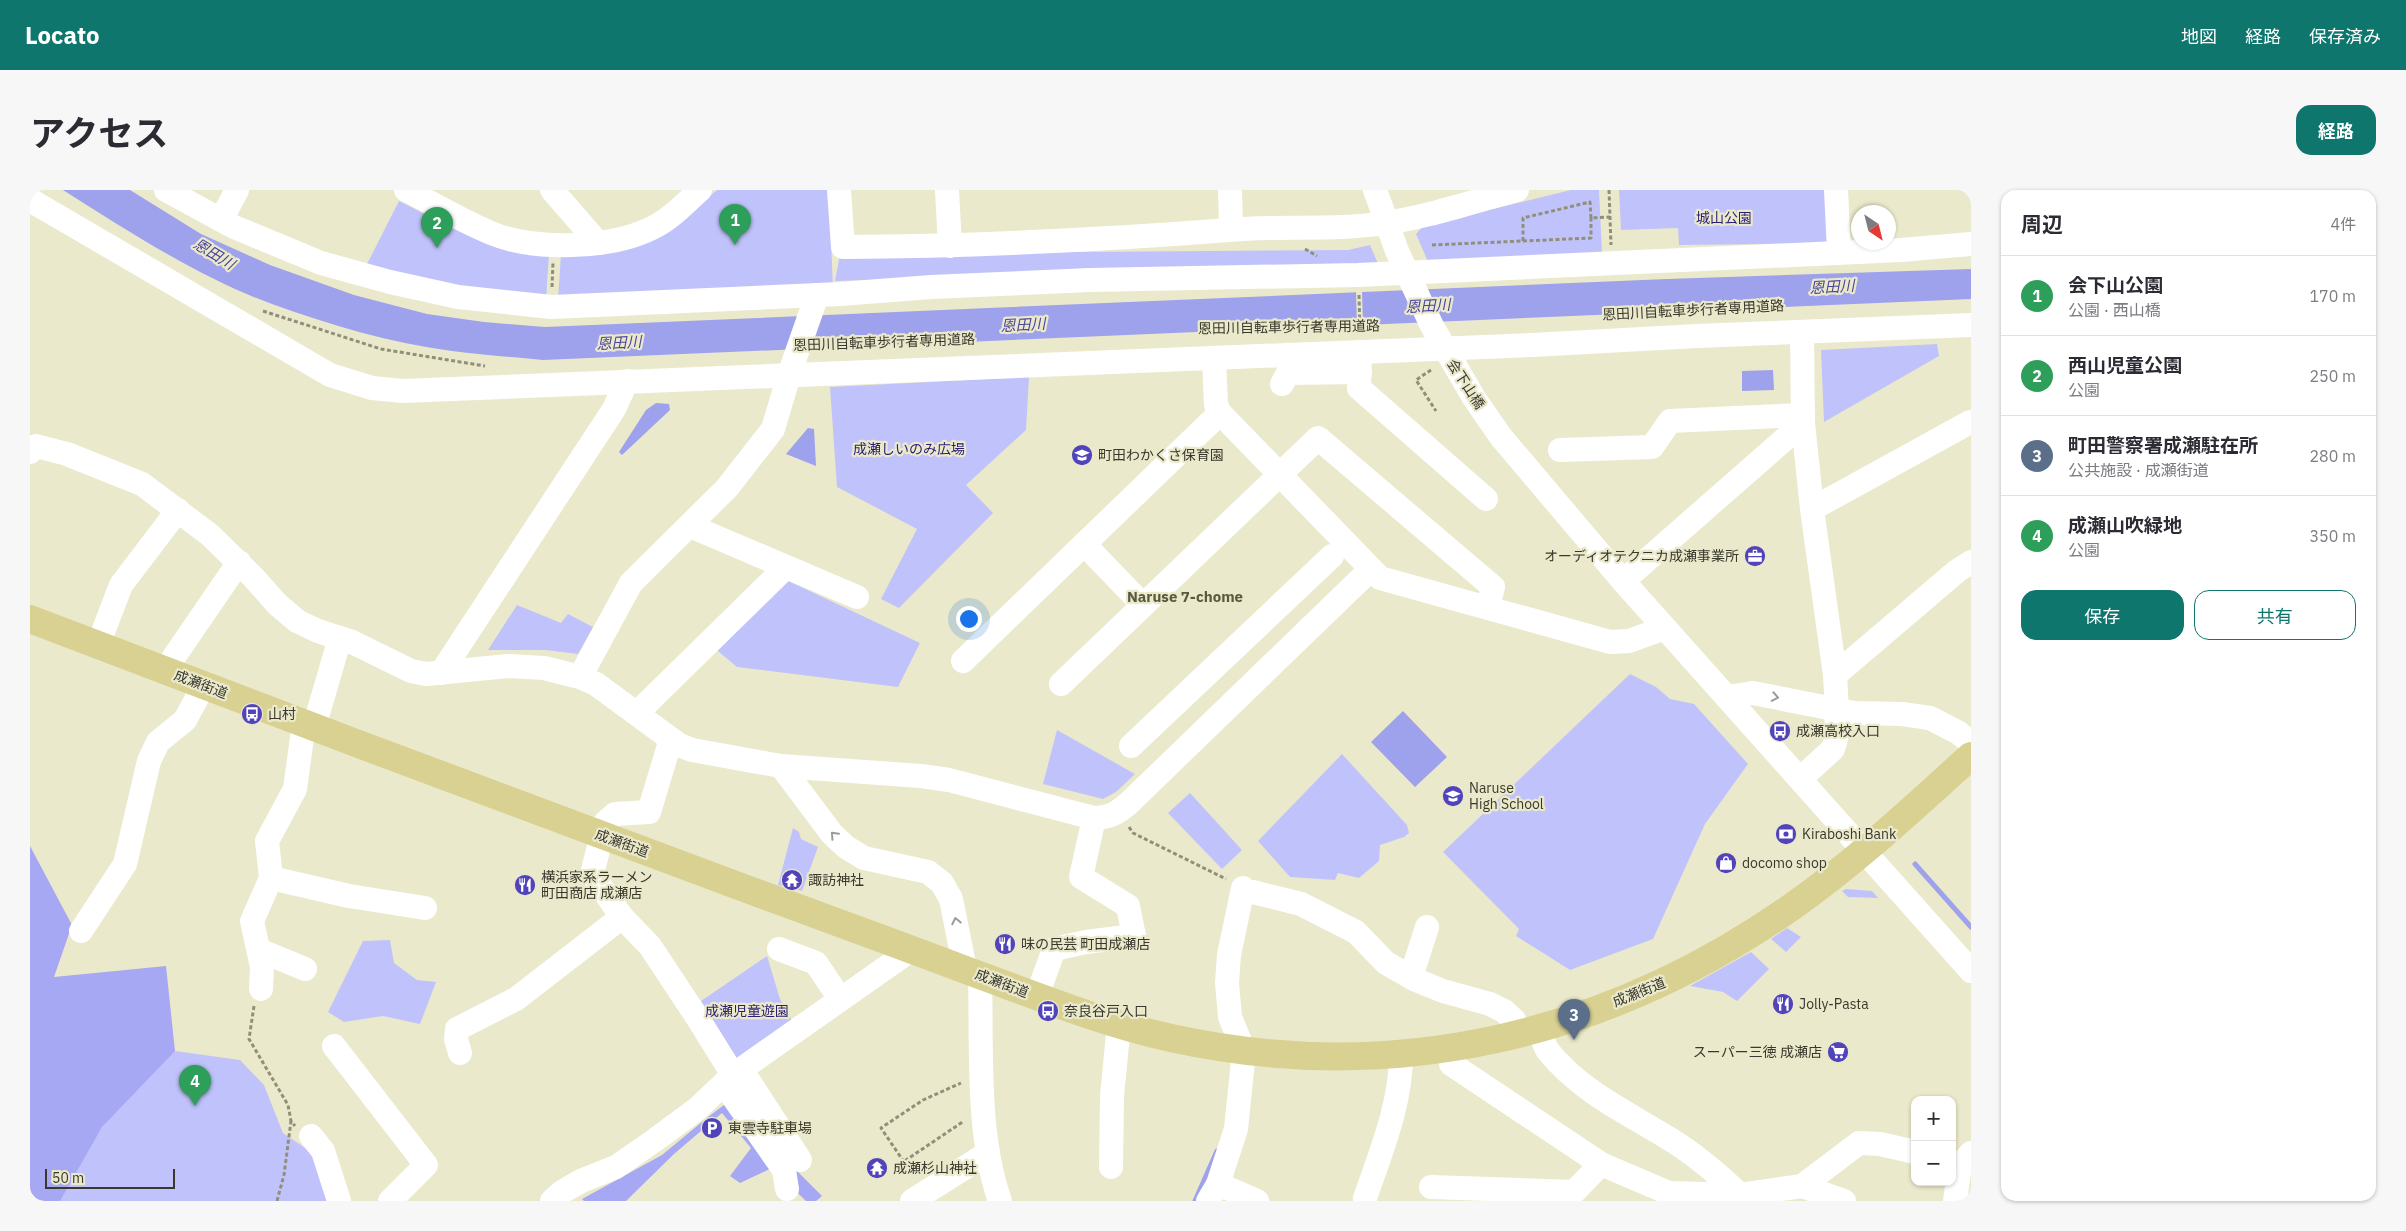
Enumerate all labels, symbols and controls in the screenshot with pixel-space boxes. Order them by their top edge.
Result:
text: Locato [25,19,100,51]
text: 地図 [2181,25,2217,48]
text: 経路 [2245,25,2281,48]
text: 保存済み [2309,25,2381,48]
button: 経路 [2296,105,2376,155]
text: アクセス [30,110,168,156]
pin: 1 [719,204,751,245]
north arrow [1851,205,1896,250]
pin: 2 [421,207,453,248]
park label: 城山公園 [1696,209,1752,227]
text: 周辺 [2021,210,2063,238]
text: 4件 [2330,214,2356,234]
water label: 恩田川 [190,234,240,274]
text: 会下山公園 [2068,273,2163,297]
water label: 恩田川 [1809,276,1857,297]
text: 1 [2032,286,2042,306]
text: 170 m [2309,286,2356,306]
water label: 恩田川 [1405,295,1453,316]
street label: 恩田川自転車歩行者専用道路 [1602,296,1784,324]
text: 公園 · 西山橋 [2068,300,2161,320]
water label: 恩田川 [1000,314,1048,335]
street label: 恩田川自転車歩行者専用道路 [1198,316,1380,338]
street label: 恩田川自転車歩行者専用道路 [793,330,975,354]
water label: 恩田川 [596,332,644,353]
text: 西山児童公園 [2068,353,2182,377]
street label: 会下山橋 [1443,356,1489,412]
text: 2 [2032,366,2042,386]
text: 250 m [2309,366,2356,386]
text: 公園 [2068,380,2100,400]
text: 町田警察署成瀬駐在所 [2068,433,2258,457]
park label: 成瀬しいのみ広場 [853,440,965,458]
school or university icon: 町田わかくさ保育園 [1070,443,1094,467]
place label: 町田わかくさ保育園 [1098,446,1224,464]
text: 3 [2032,446,2042,466]
text: 280 m [2309,446,2356,466]
text: 公共施設 · 成瀬街道 [2068,460,2209,480]
text: 成瀬山吹緑地 [2068,513,2182,537]
text: 4 [2032,526,2042,546]
text: 350 m [2309,526,2356,546]
text: 公園 [2068,540,2100,560]
office icon: オーディオテクニカ成瀬事業所 [1743,544,1767,568]
place label: オーディオテクニカ成瀬事業所 [1544,547,1739,565]
district label: Naruse 7-chome [1127,587,1243,606]
button: 保存 [2021,590,2184,640]
button: 共有 [2194,590,2356,640]
your location [956,606,982,632]
street label: 成瀬街道 [172,666,230,702]
one-way arrow [1770,692,1779,702]
bus stop icon: 山村 [240,702,264,726]
place label: 山村 [268,705,296,723]
bus stop icon: 成瀬高校入口 [1768,719,1792,743]
place label: 成瀬高校入口 [1796,722,1880,740]
place label: Naruse High School [1469,779,1544,813]
school or university icon: Naruse High School [1441,784,1465,808]
bank icon: Kiraboshi Bank [1774,822,1798,846]
street label: 成瀬街道 [593,825,651,861]
place label: Kiraboshi Bank [1802,825,1897,843]
one-way arrow [831,832,840,841]
shop icon: docomo shop [1714,851,1738,875]
place label: docomo shop [1742,854,1827,872]
place label: 横浜家系ラーメン 町田商店 成瀬店 [541,868,652,902]
temple icon: 諏訪神社 [780,868,804,892]
place label: 諏訪神社 [808,871,864,889]
restaurant icon: 横浜家系ラーメン 町田商店 成瀬店 [513,873,537,897]
one-way arrow [952,917,962,926]
restaurant icon: 味の民芸 町田成瀬店 [993,932,1017,956]
place label: 味の民芸 町田成瀬店 [1021,935,1150,953]
street label: 成瀬街道 [973,965,1031,1001]
street label: 成瀬街道 [1610,973,1668,1011]
restaurant icon: Jolly-Pasta [1771,992,1795,1016]
place label: Jolly-Pasta [1799,995,1869,1013]
bus stop icon: 奈良谷戸入口 [1036,999,1060,1023]
pin: 3 [1558,999,1590,1040]
park label: 成瀬児童遊園 [705,1002,789,1020]
place label: 奈良谷戸入口 [1064,1002,1148,1020]
supermarket icon: スーパー三徳 成瀬店 [1826,1040,1850,1064]
place label: スーパー三徳 成瀬店 [1693,1043,1822,1061]
pin: 4 [179,1065,211,1106]
map controls [1911,1096,1956,1186]
button: + [1911,1096,1956,1141]
parking icon: 東雲寺駐車場 [700,1116,724,1140]
place label: 東雲寺駐車場 [728,1119,812,1137]
button: − [1911,1141,1956,1186]
temple icon: 成瀬杉山神社 [865,1156,889,1180]
place label: 成瀬杉山神社 [893,1159,977,1177]
scale bar [45,1166,175,1189]
text: 50 m [52,1169,84,1187]

